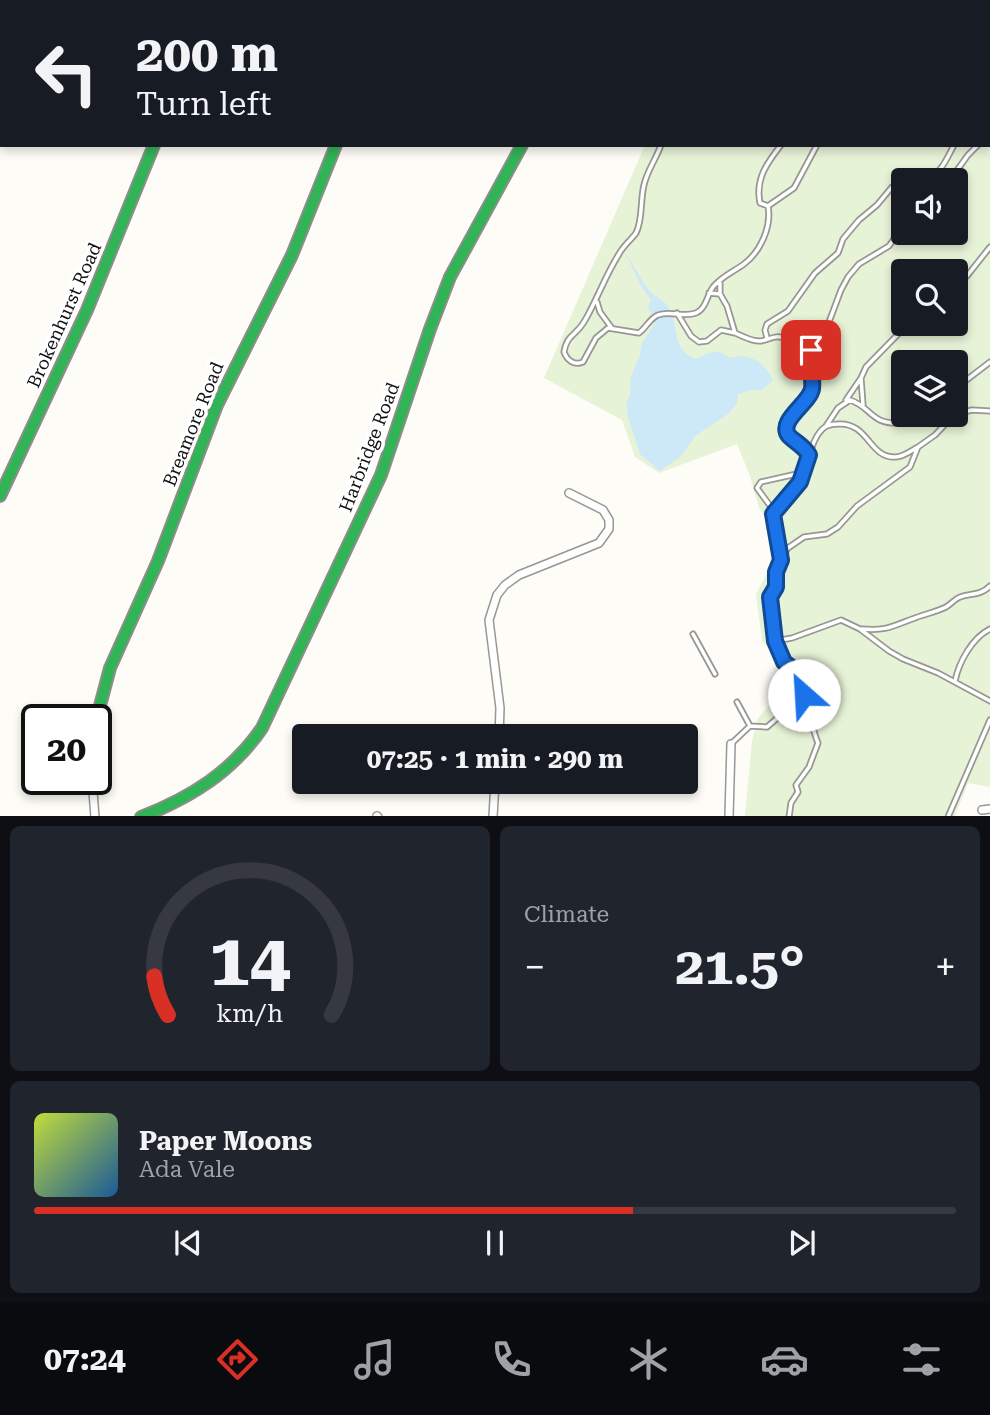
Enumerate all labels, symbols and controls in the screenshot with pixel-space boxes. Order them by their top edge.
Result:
text: 200 m [136,26,278,83]
icon: left [21,28,112,119]
text: Turn left [136,85,271,123]
map controls [891,168,968,427]
button: sound [891,168,968,245]
street label: Brokenhurst Road [23,239,106,391]
button: search [891,259,968,336]
pin [781,320,841,380]
icon: arrive [792,331,830,369]
button: layers [891,350,968,427]
street label: Breamore Road [159,358,228,489]
street label: Harbridge Road [335,379,403,515]
position arrow [767,658,841,732]
speed limit sign: 20 [21,704,112,795]
text: 07:25 · 1 min · 290 m [367,744,623,774]
text: Climate [524,901,609,928]
text: 14 [209,918,291,1003]
text: 21.5° [675,936,805,997]
text: − [524,945,545,989]
text: + [935,945,956,989]
text: km/h [217,998,283,1027]
text: Paper Moons [139,1126,312,1156]
text: Ada Vale [139,1156,235,1183]
icon: previous [169,1224,207,1262]
icon: pause [476,1224,514,1262]
icon: next [783,1224,821,1262]
icon: directions [213,1335,262,1384]
icon: music [350,1335,399,1384]
icon: phone [487,1335,536,1384]
icon: climate [624,1335,673,1384]
icon: car [760,1335,809,1384]
icon: filters [897,1335,946,1384]
text: 07:24 [44,1340,126,1378]

